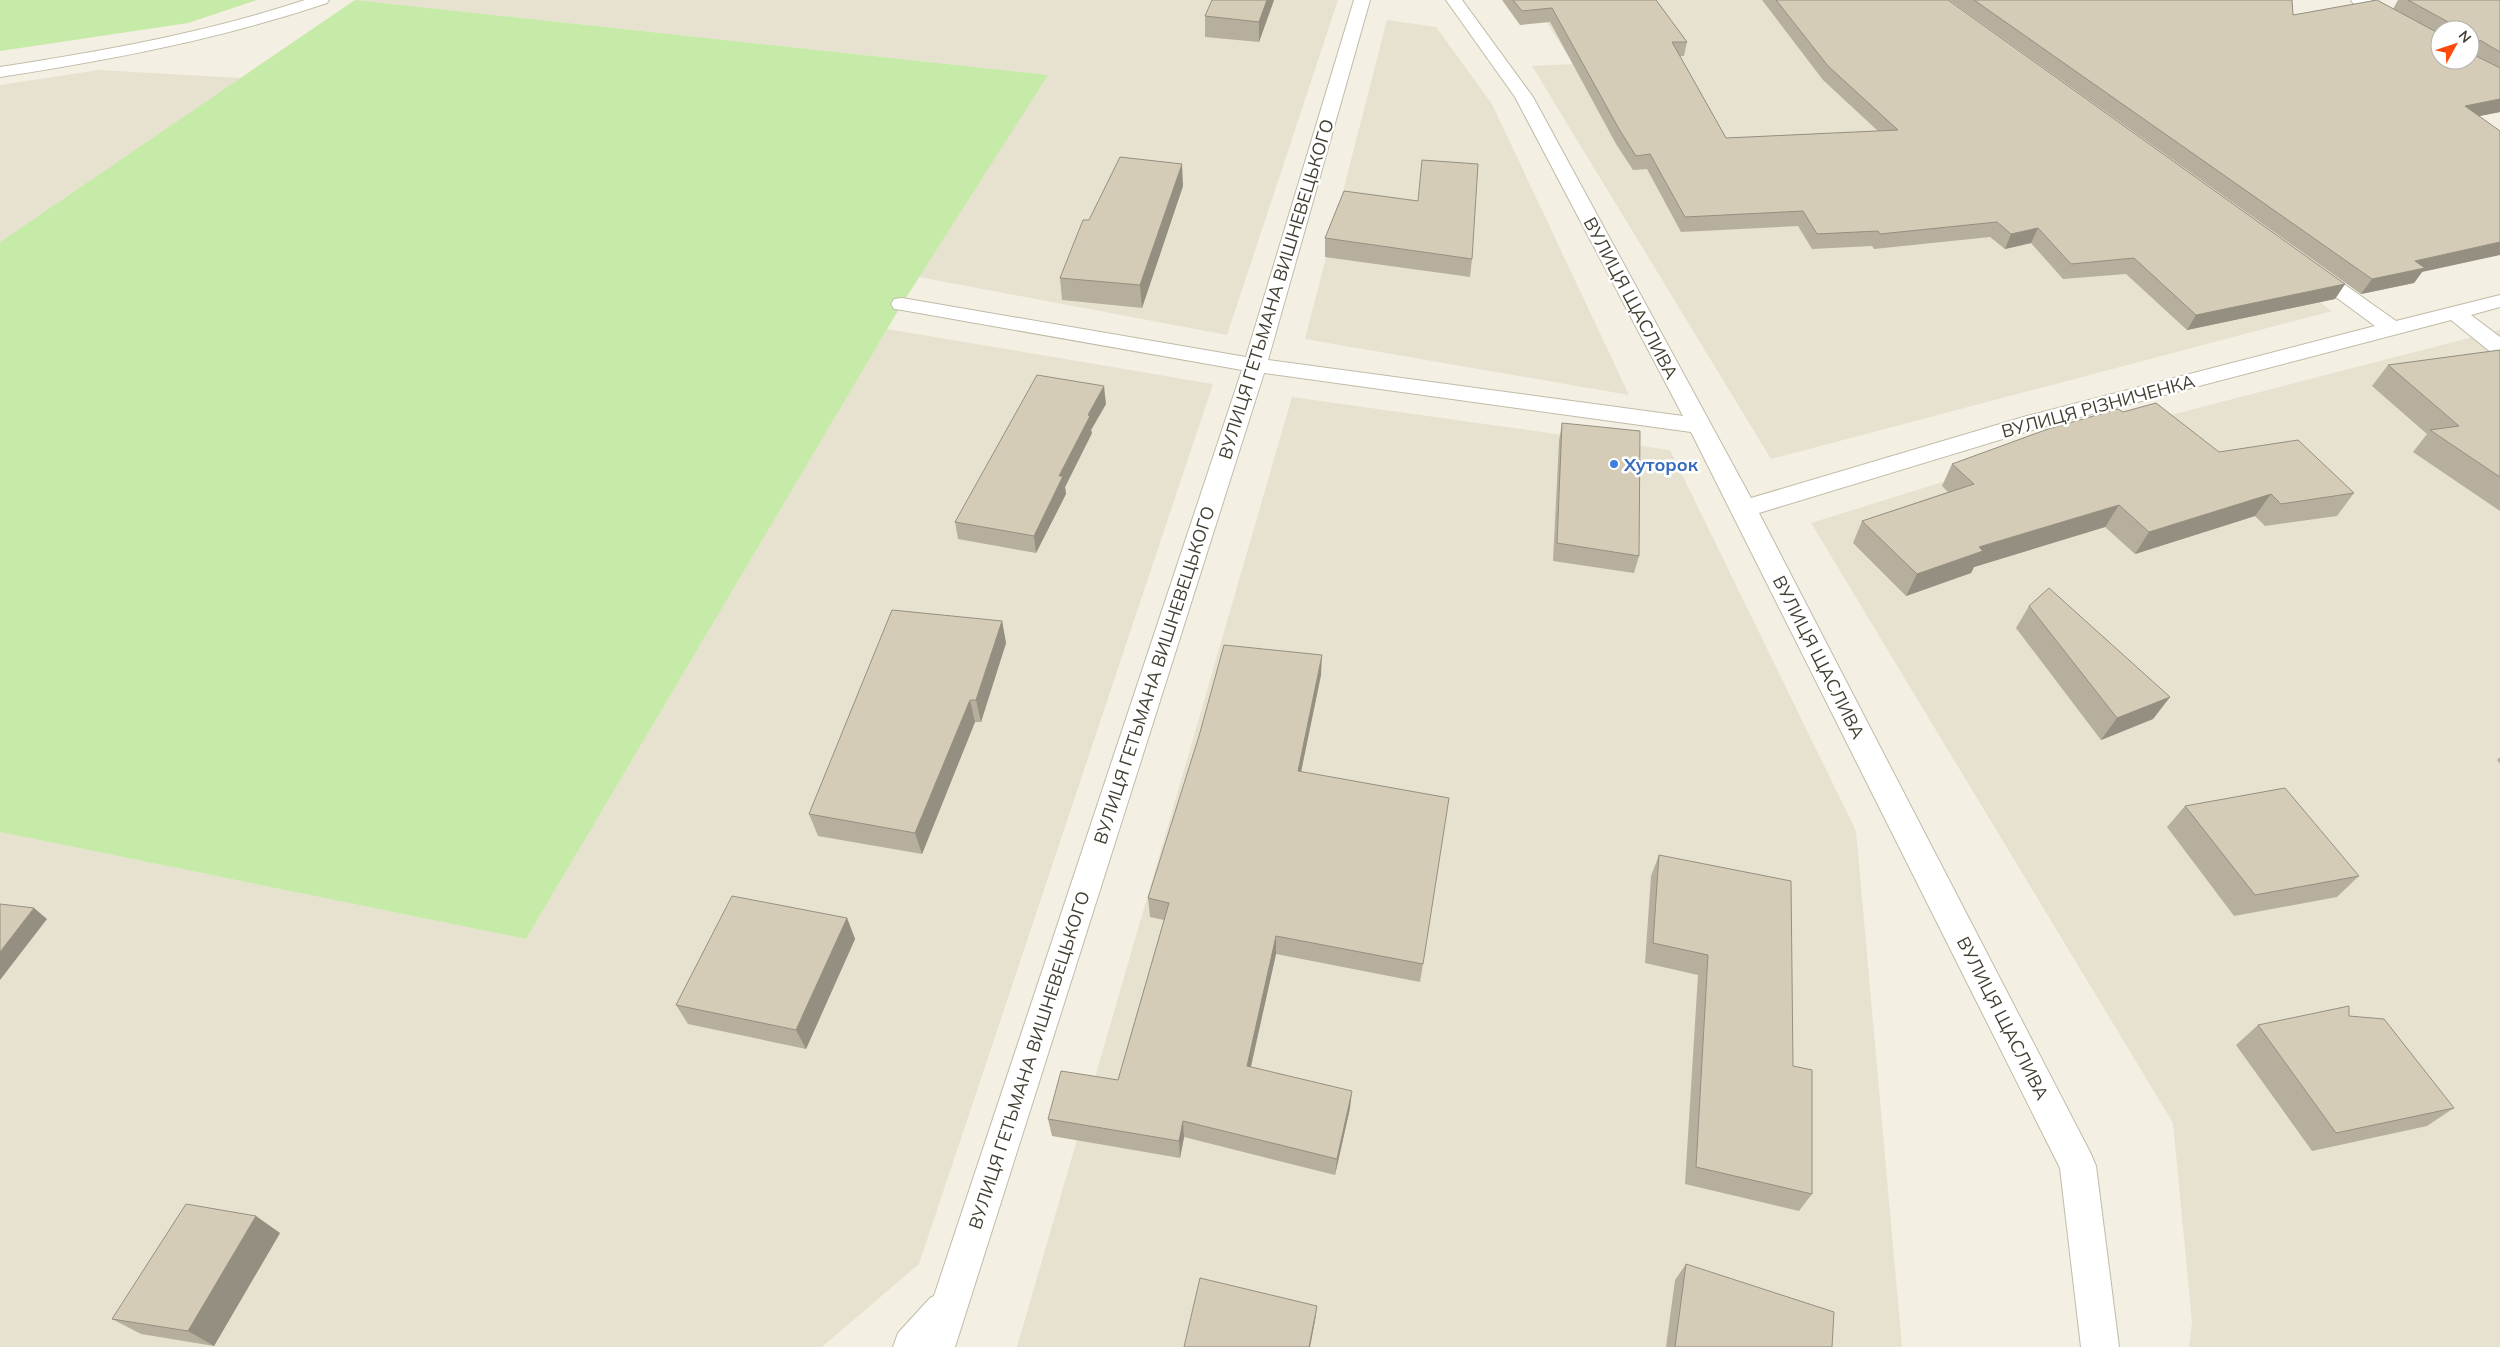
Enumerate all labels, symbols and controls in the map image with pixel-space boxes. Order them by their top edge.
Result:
north arrow [2430,20,2480,70]
text: N [2455,27,2475,46]
street label: ВУЛИЦЯ ГЕТЬМАНА ВИШНЕВЕЦЬКОГО [1213,116,1339,462]
street label: ВУЛИЦЯ ЩАСЛИВА [1579,213,1683,383]
street label: ВУЛИЦЯ РІЗНИЧЕНКА [1999,369,2197,443]
place label: Хуторок [1623,453,1699,476]
marker: Хуторок [1608,458,1620,470]
street label: ВУЛИЦЯ ГЕТЬМАНА ВИШНЕВЕЦЬКОГО [1088,503,1220,847]
street label: ВУЛИЦЯ ЩАСЛИВА [1768,572,1870,742]
street label: ВУЛИЦЯ ГЕТЬМАНА ВИШНЕВЕЦЬКОГО [963,888,1095,1232]
street label: ВУЛИЦЯ ЩАСЛИВА [1952,933,2054,1103]

